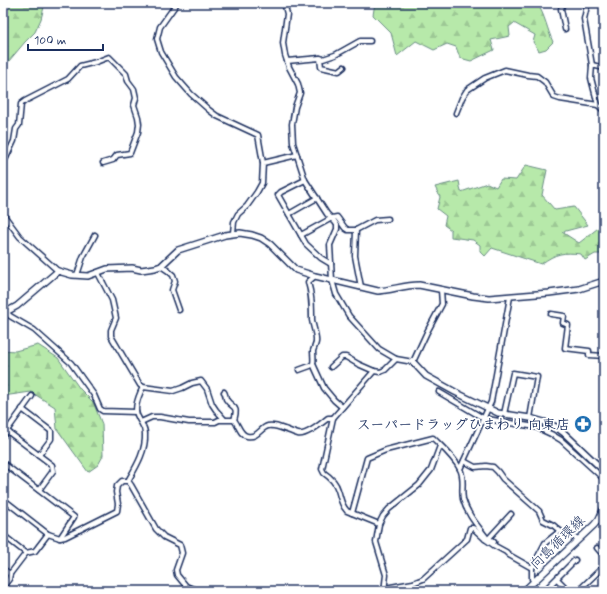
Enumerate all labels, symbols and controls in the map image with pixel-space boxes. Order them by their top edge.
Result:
scale bar [28,26,103,52]
text: 100 m [34,33,66,49]
pharmacy icon: スーパードラッグひまわり 向東店 [573,414,593,434]
place label: スーパードラッグひまわり 向東店 [357,416,570,434]
street label: 向島循環線 [526,512,589,574]

